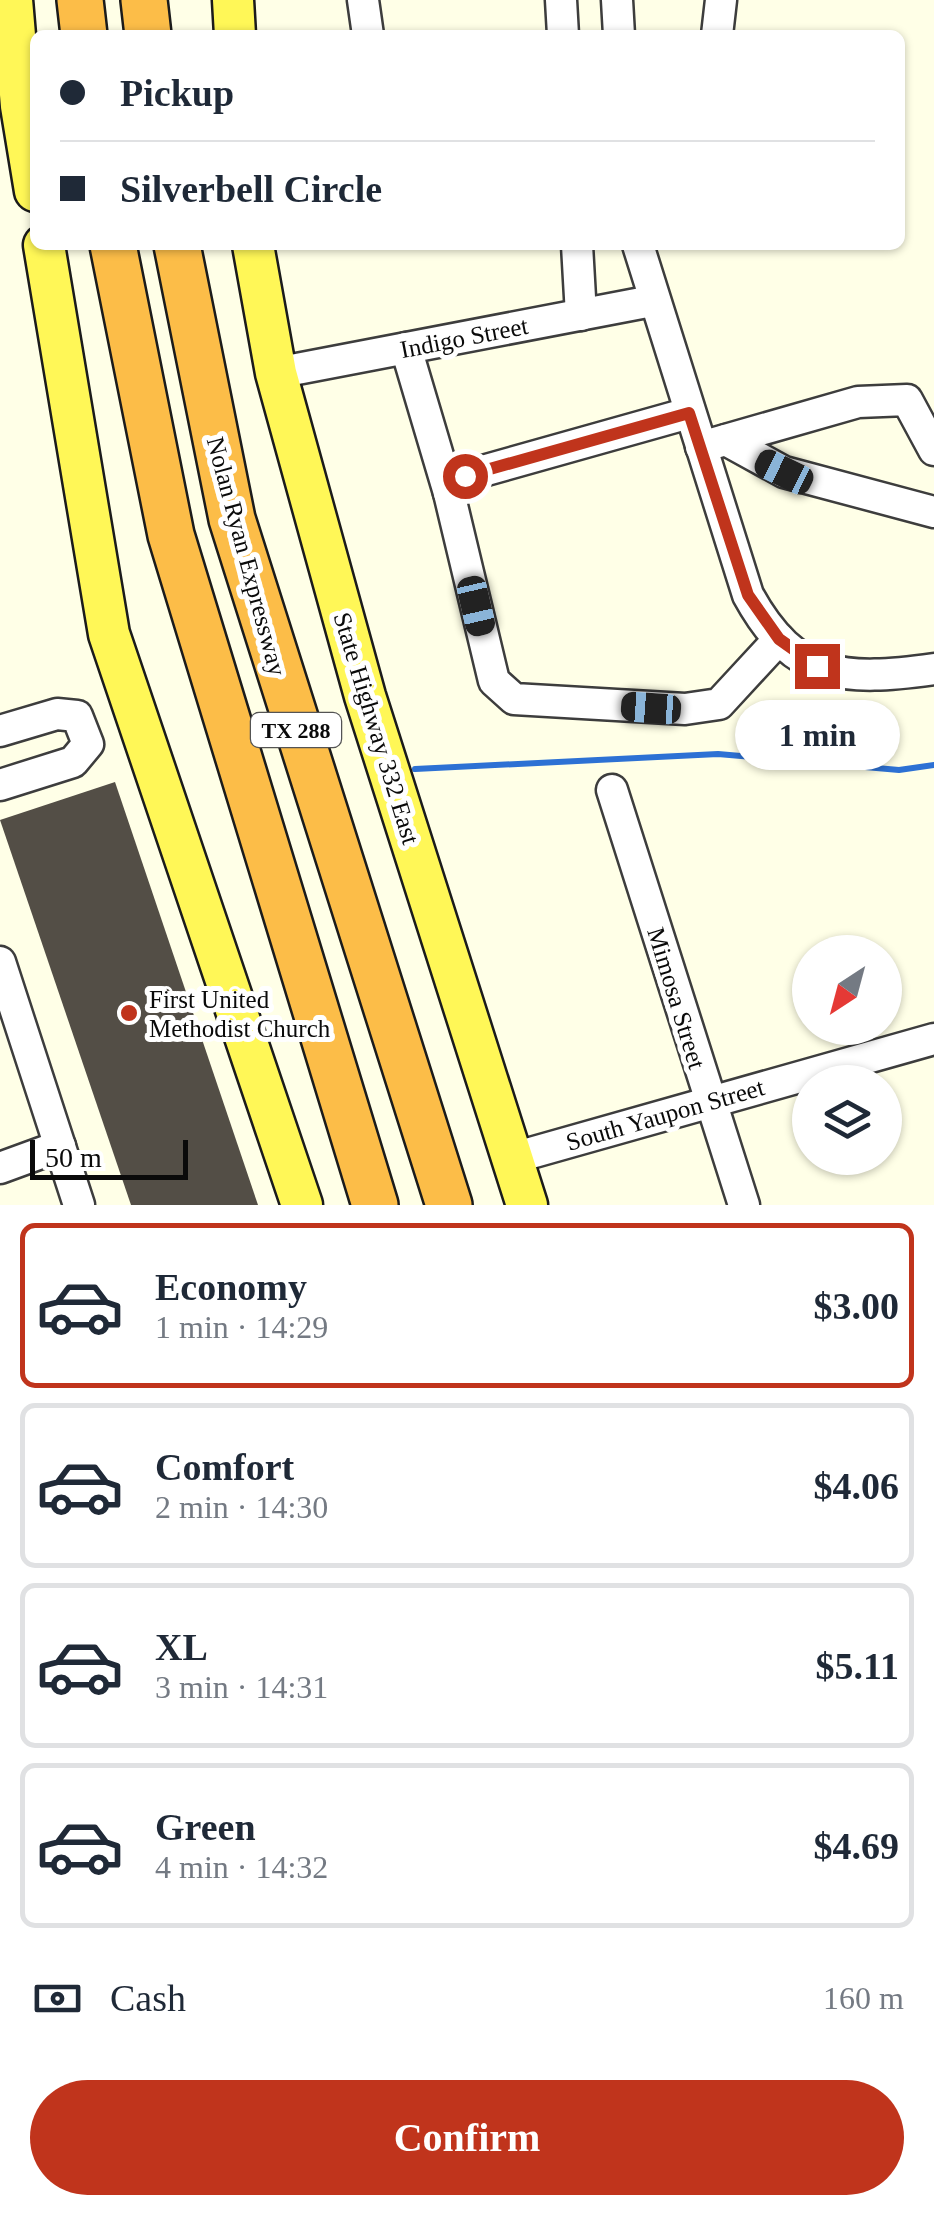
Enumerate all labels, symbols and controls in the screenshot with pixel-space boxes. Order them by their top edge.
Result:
text: Pickup [120,72,234,114]
text: Silverbell Circle [120,168,382,210]
street label: Indigo Street [398,312,530,363]
street label: Nolan Ryan Expressway [202,434,292,679]
car [750,445,818,499]
route start [443,454,488,499]
car [455,573,497,639]
street label: State Highway 332 East [328,609,425,847]
route end [795,644,840,689]
car [620,691,682,725]
callout: 1 min [734,701,900,771]
road number: TX 288 [251,713,341,747]
text: 1 min [779,717,856,753]
street label: Mimosa Street [642,924,711,1072]
north arrow [792,935,902,1045]
map controls [792,935,902,1175]
place label: First United Methodist Church [149,986,331,1042]
marker: First United Methodist Church [118,1002,140,1024]
button: layers [792,1065,902,1175]
street label: South Yaupon Street [563,1073,767,1156]
scale bar [30,1135,188,1180]
text: 50 m [45,1142,102,1173]
icon: car [35,1261,125,1351]
text: Economy [155,1266,307,1308]
text: $3.00 [814,1285,899,1327]
text: 1 min · 14:29 [155,1309,328,1345]
icon: car [35,1441,125,1531]
text: Comfort [155,1446,294,1488]
text: $4.06 [814,1465,899,1507]
text: 2 min · 14:30 [155,1489,328,1525]
icon: car [35,1621,125,1711]
text: XL [155,1626,208,1668]
text: $5.11 [816,1645,899,1687]
text: 3 min · 14:31 [155,1669,328,1705]
icon: car [35,1801,125,1891]
text: Green [155,1806,256,1848]
text: $4.69 [814,1825,899,1867]
text: 4 min · 14:32 [155,1849,328,1885]
icon: cash [30,1971,85,2026]
text: Cash [110,1977,186,2019]
text: 160 m [823,1980,904,2016]
button: Confirm [30,2080,904,2195]

